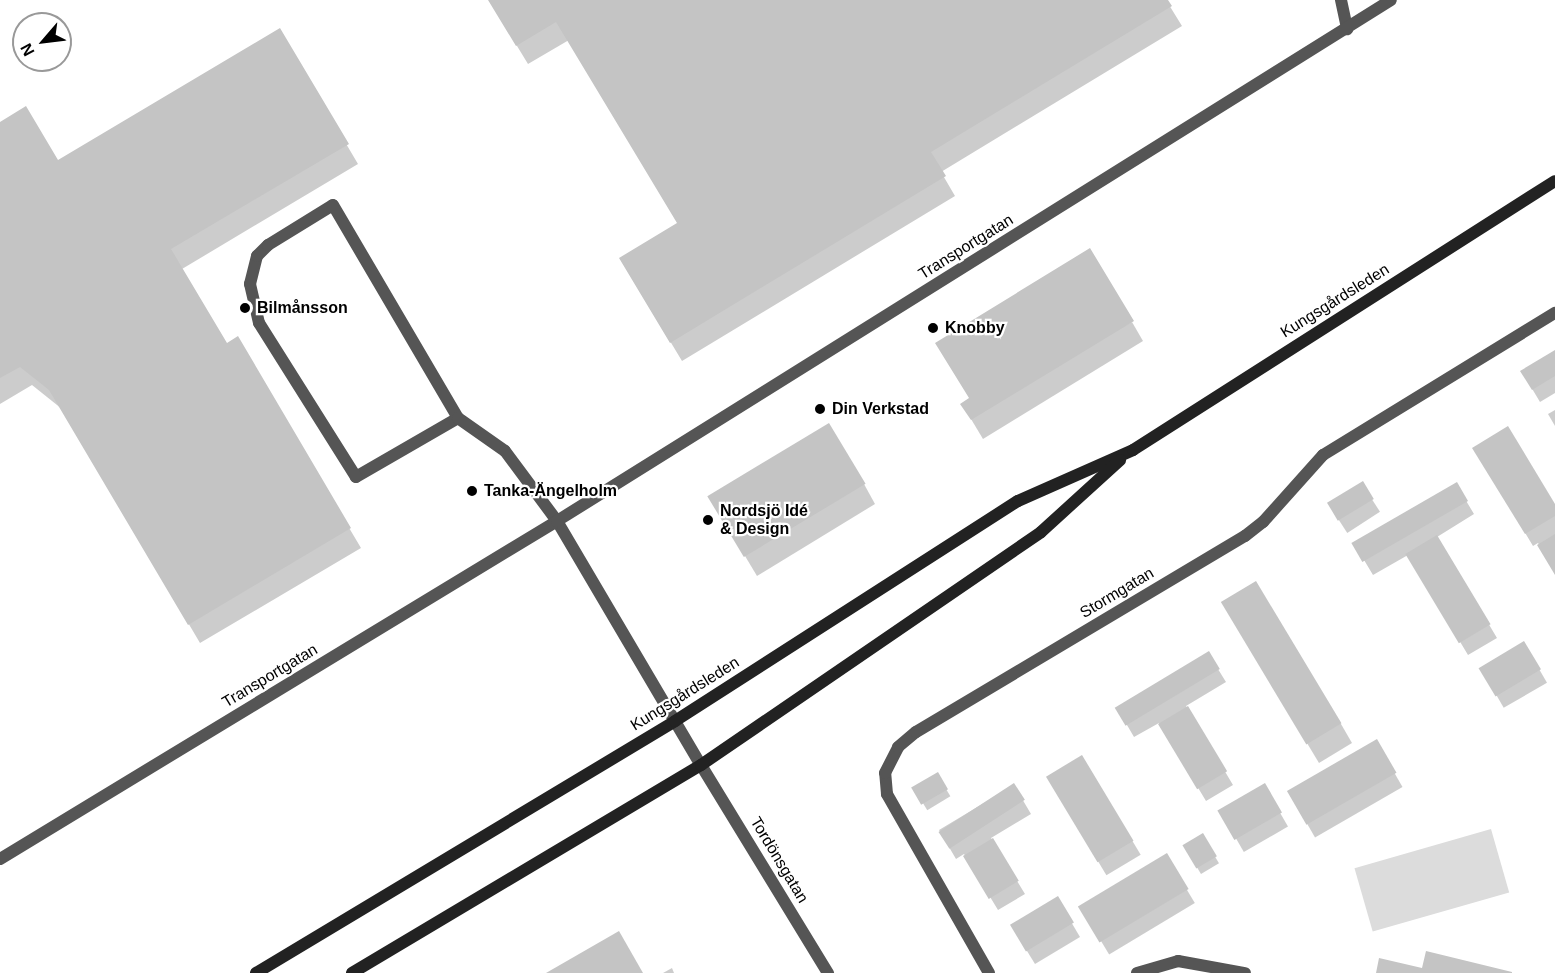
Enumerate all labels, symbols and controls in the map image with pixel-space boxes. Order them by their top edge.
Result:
north arrow [12,12,72,72]
text: N [17,41,38,59]
street label: Transportgatan [915,210,1017,284]
street label: Kungsgårdsleden [1277,260,1393,342]
place label: Bilmånsson [257,298,348,318]
marker: Bilmånsson [238,301,252,315]
place label: Knobby [945,318,1005,338]
marker: Knobby [926,321,940,335]
place label: Din Verkstad [832,399,929,419]
marker: Din Verkstad [813,402,827,416]
place label: Tanka-Ängelholm [484,481,617,501]
marker: Tanka-Ängelholm [465,484,479,498]
place label: Nordsjö Idé & Design [720,501,808,539]
marker: Nordsjö Idé & Design [701,513,715,527]
street label: Stormgatan [1077,563,1157,623]
street label: Transportgatan [219,640,321,712]
street label: Kungsgårdsleden [627,653,743,735]
street label: Tordönsgatan [746,813,812,907]

